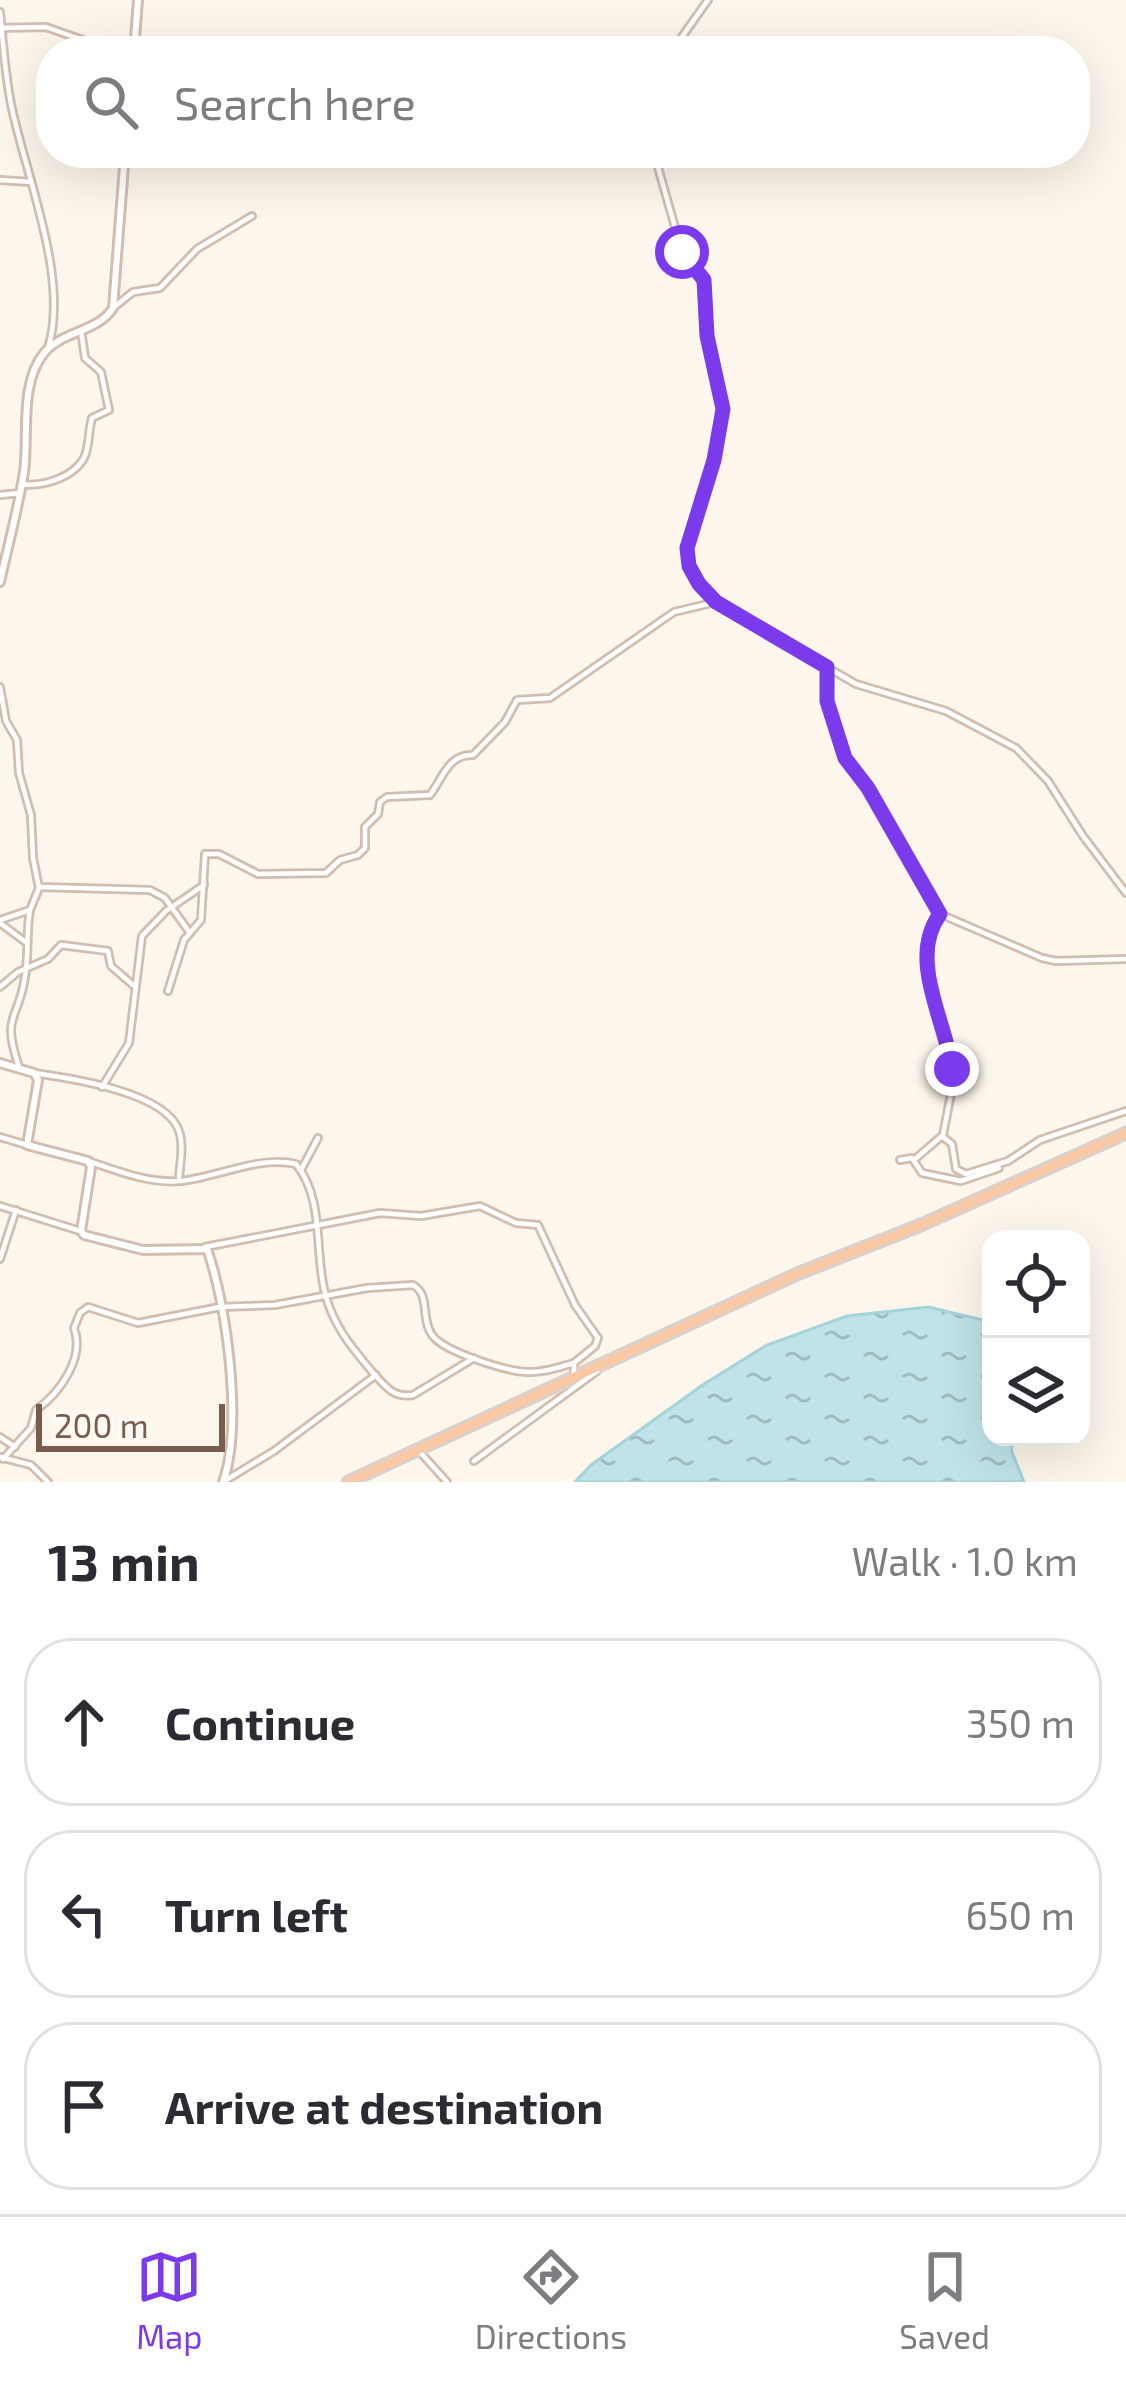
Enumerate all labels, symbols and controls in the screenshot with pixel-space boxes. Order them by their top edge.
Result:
search box [36,36,1090,168]
icon: search [78,69,144,135]
text: Search here [174,75,416,129]
route start [655,225,709,279]
route end [925,1042,979,1096]
map controls [982,1230,1090,1446]
button: locate [982,1230,1090,1338]
button: layers [982,1338,1090,1446]
scale bar [36,1398,225,1451]
text: 200 m [54,1405,149,1445]
text: 13 min [48,1530,200,1591]
text: Walk · 1.0 km [852,1537,1078,1584]
icon: ahead [51,1689,117,1755]
text: Continue [165,1695,355,1749]
text: 350 m [966,1699,1075,1746]
icon: left [51,1881,117,1947]
text: Turn left [165,1887,348,1941]
text: 650 m [965,1891,1075,1938]
icon: arrive [51,2073,117,2139]
text: Arrive at destination [165,2079,603,2133]
tab: Map [136,2244,202,2356]
tab: Directions [475,2244,627,2356]
tab: Saved [899,2244,990,2356]

